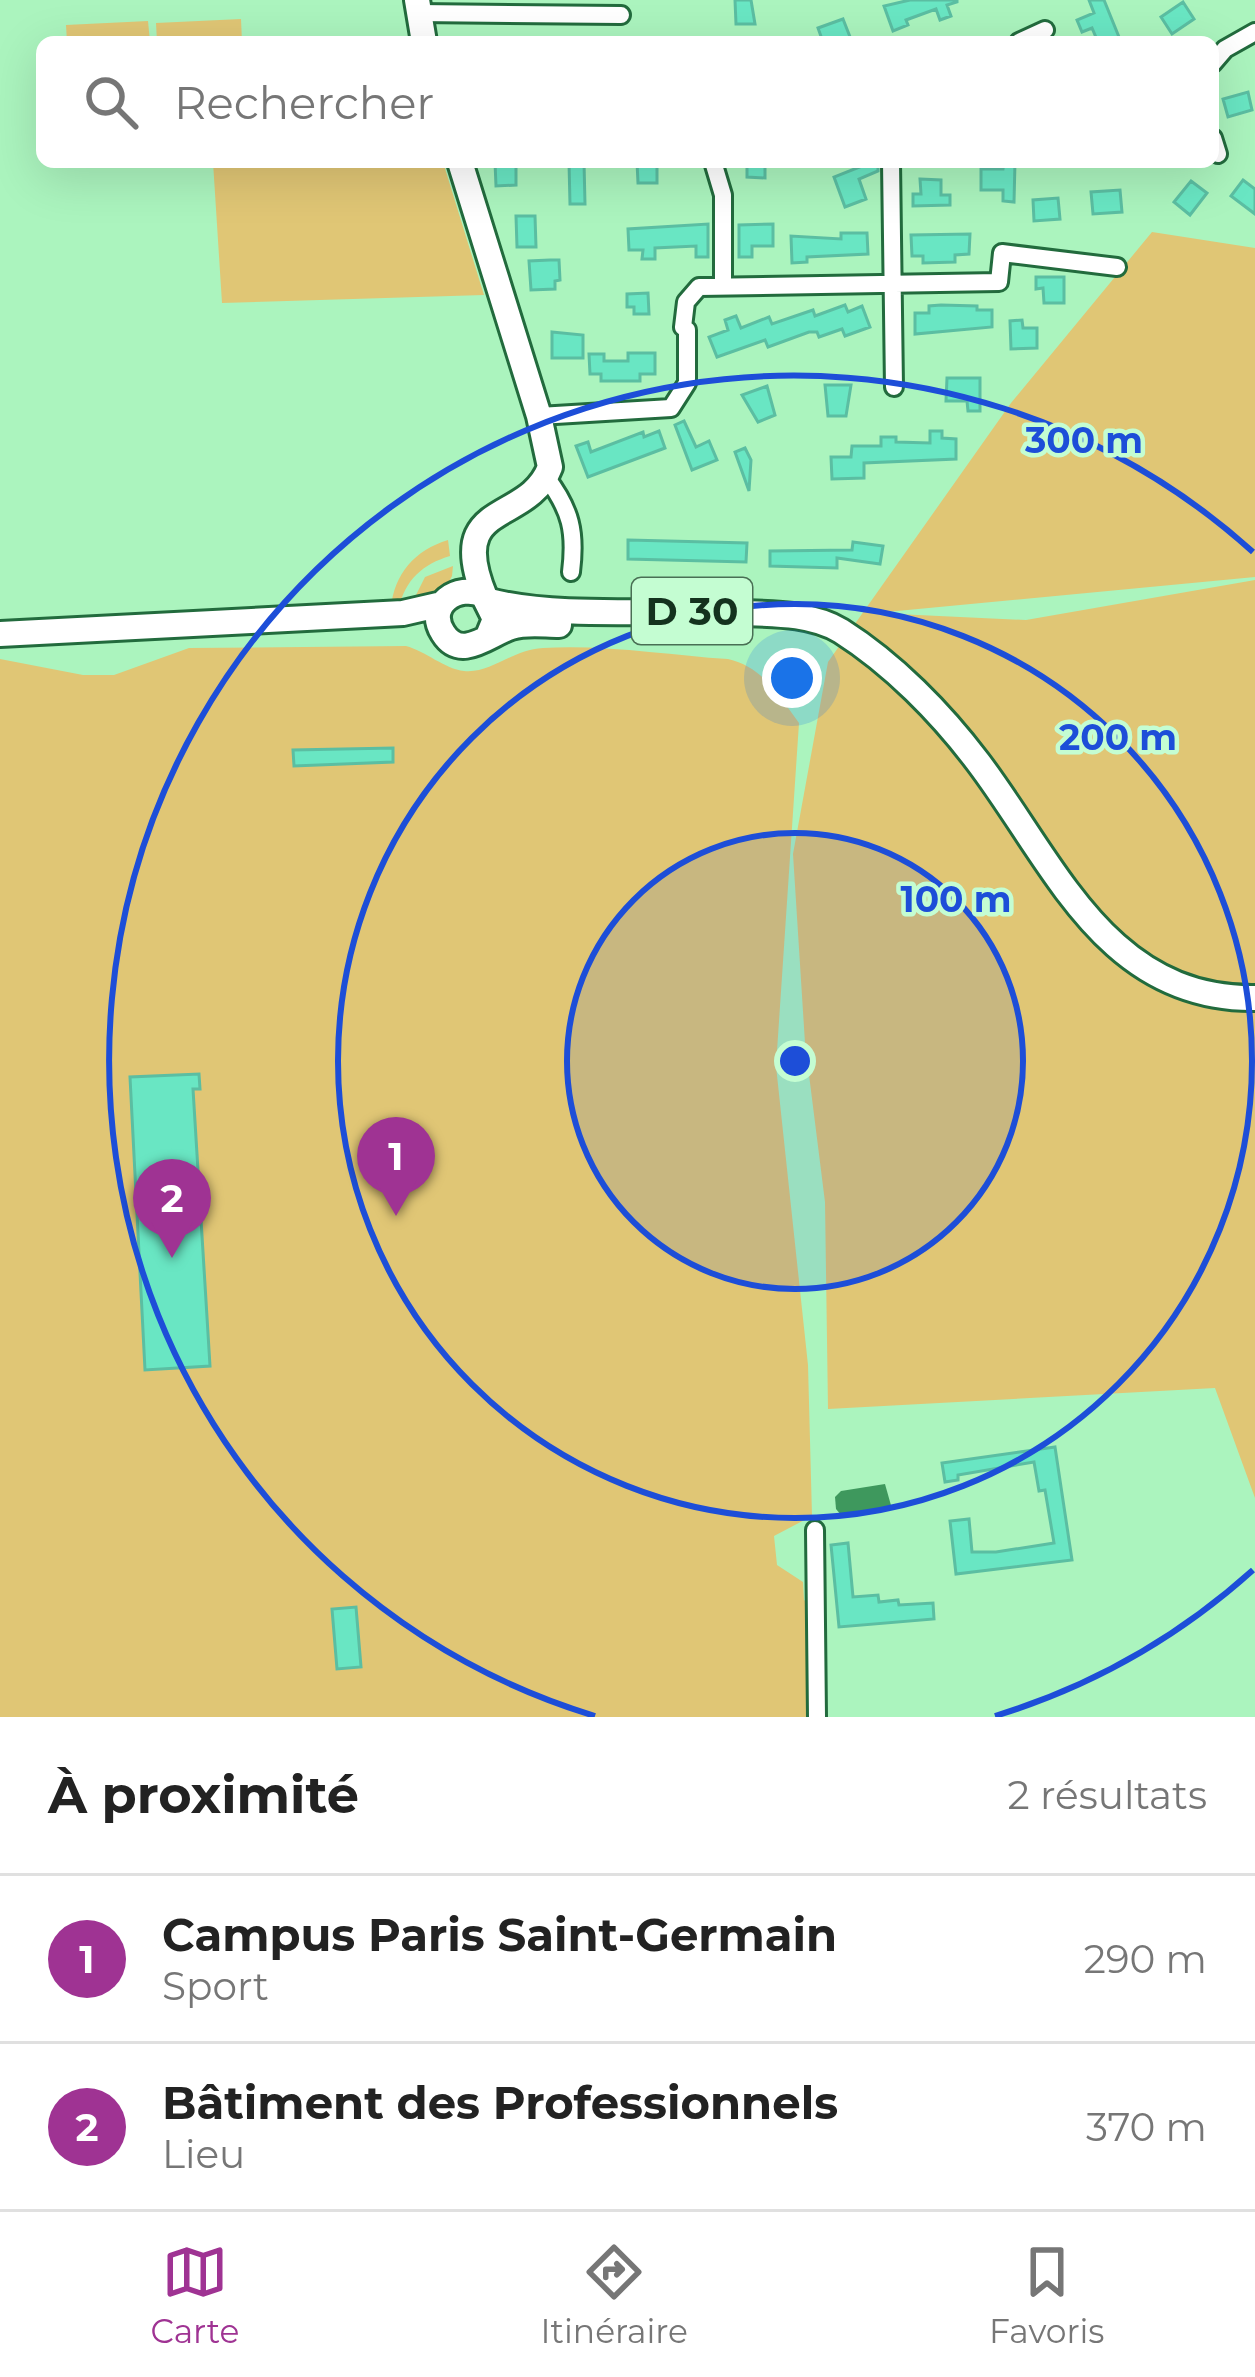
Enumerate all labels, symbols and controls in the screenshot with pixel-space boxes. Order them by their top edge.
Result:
search box [36,36,1219,168]
icon: search [78,69,144,135]
text: Rechercher [174,75,434,130]
text: 300 m [1024,418,1143,462]
road number: D 30 [632,578,752,644]
your location [762,648,822,708]
text: 200 m [1059,715,1177,759]
text: 100 m [901,877,1011,921]
centre of rings [774,1040,816,1082]
pin: 1 [357,1117,435,1216]
pin: 2 [133,1159,211,1258]
text: À proximité [48,1764,359,1826]
text: 2 résultats [1008,1771,1207,1819]
text: Campus Paris Saint-Germain [162,1907,837,1962]
text: 1 [79,1935,95,1983]
text: 290 m [1084,1935,1207,1983]
text: Sport [162,1962,269,2010]
text: Bâtiment des Professionnels [162,2075,838,2130]
text: 2 [75,2103,99,2151]
text: 370 m [1086,2103,1207,2151]
text: Lieu [162,2130,245,2178]
tab: Carte [151,2239,240,2351]
tab: Itinéraire [541,2239,688,2351]
tab: Favoris [989,2239,1104,2351]

